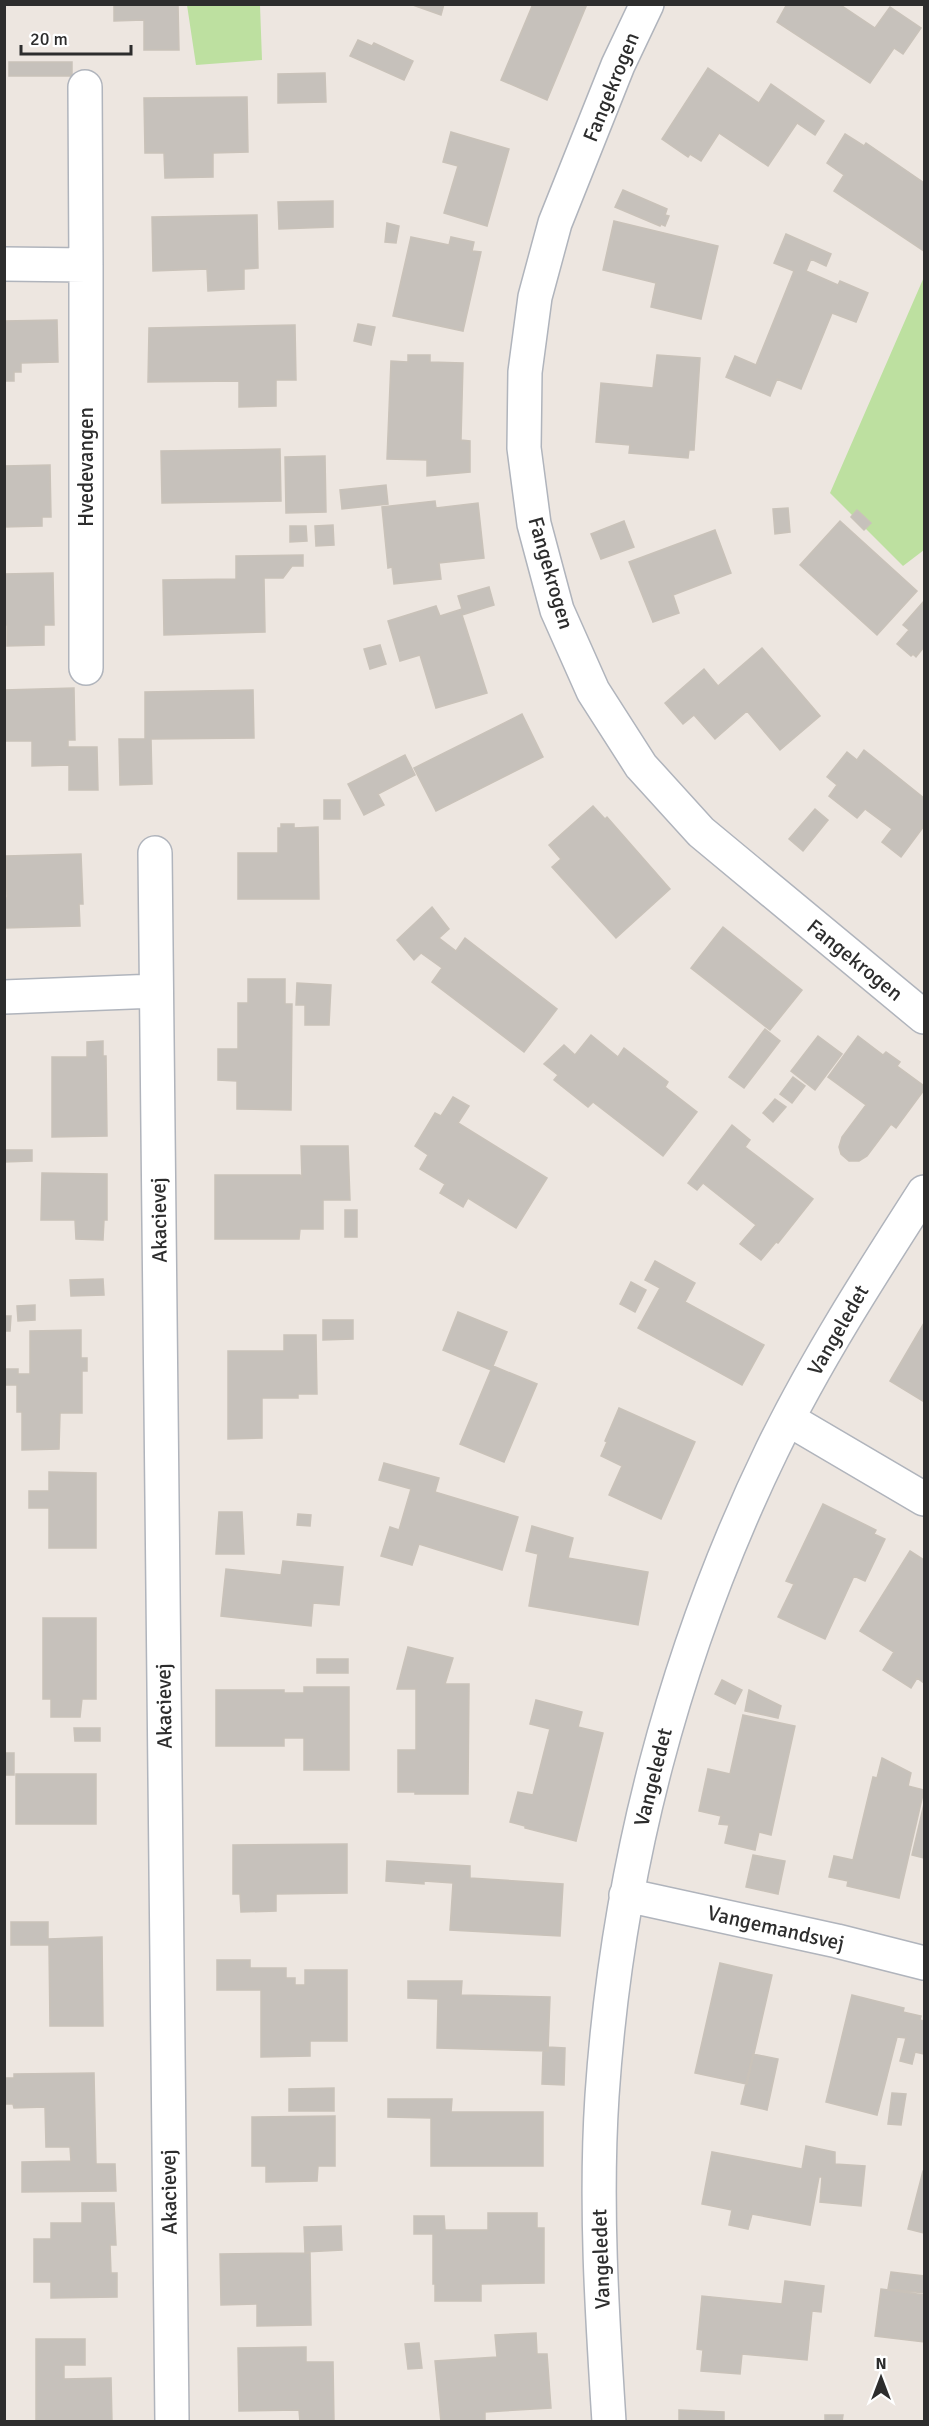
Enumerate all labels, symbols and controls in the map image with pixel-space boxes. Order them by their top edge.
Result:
scale bar [21,18,130,56]
text: 20 m [30,28,68,50]
street label: Fangekrogen [577,28,645,146]
street label: Hvedevangen [73,407,99,527]
street label: Fangekrogen [523,514,579,632]
street label: Fangekrogen [802,913,908,1007]
street label: Akacievej [145,1177,173,1263]
street label: Vangeledet [802,1280,874,1380]
street label: Akacievej [150,1663,178,1749]
street label: Vangeledet [628,1725,678,1829]
street label: Vangemandsvej [705,1900,847,1956]
street label: Akacievej [155,2149,183,2235]
street label: Vangeledet [586,2208,616,2310]
north arrow [851,2348,911,2408]
text: N [875,2354,887,2374]

